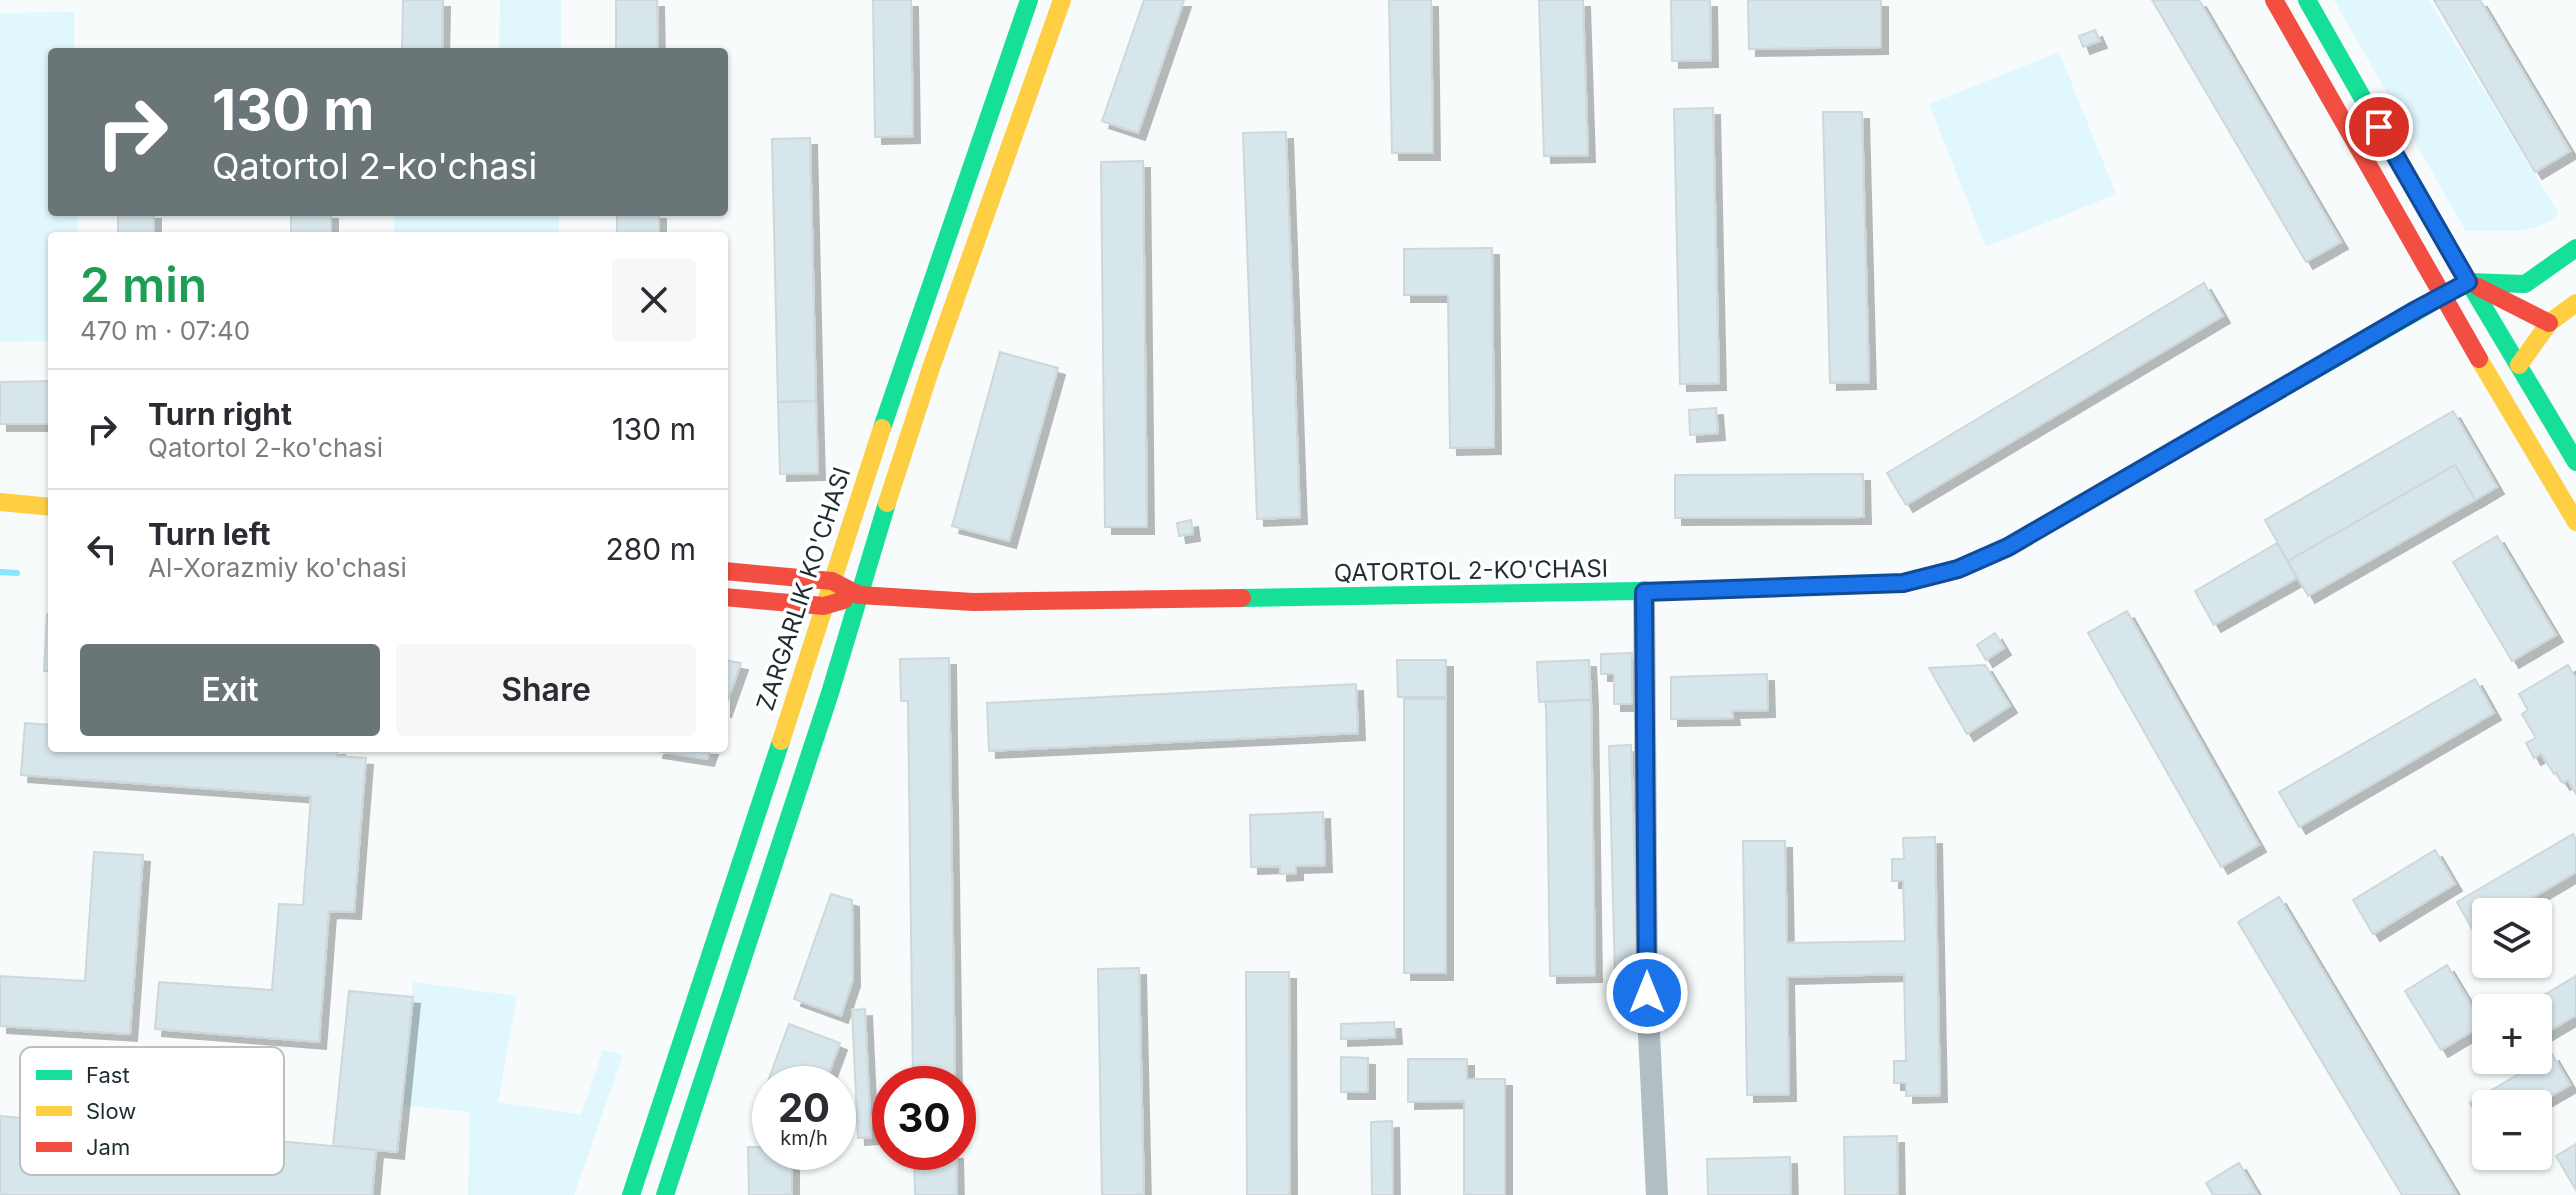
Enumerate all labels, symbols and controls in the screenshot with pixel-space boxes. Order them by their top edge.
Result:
text: 130 m [212,76,374,144]
icon: right [80,80,184,184]
pin [2345,93,2413,161]
icon: arrive [2357,105,2401,149]
text: Qatortol 2-ko'chasi [212,144,537,188]
text: 2 min [80,255,207,314]
button: close [612,258,696,342]
text: 470 m · 07:40 [80,315,250,346]
text: Turn right [148,396,292,432]
icon: right [80,407,124,451]
text: 130 m [612,411,696,447]
text: Qatortol 2-ko'chasi [148,432,383,463]
street label: ZARGARLIK KO'CHASI [750,464,857,714]
text: Turn left [148,516,270,552]
icon: left [80,527,124,571]
text: 280 m [606,531,696,567]
text: Al-Xorazmiy ko'chasi [148,552,407,583]
street label: QATORTOL 2-KO'CHASI [1334,554,1608,587]
button: Exit [80,644,380,736]
button: Share [396,644,696,736]
map controls [2472,898,2552,1170]
button: layers [2472,898,2552,978]
position arrow [1605,951,1689,1035]
button: + [2472,994,2552,1074]
legend [20,1047,284,1175]
text: Fast [86,1062,130,1088]
speed limit sign: 30 [872,1066,976,1170]
text: 20 [778,1083,830,1132]
button: − [2472,1090,2552,1170]
text: Slow [86,1098,136,1124]
text: km/h [780,1126,828,1150]
text: Jam [86,1134,130,1160]

